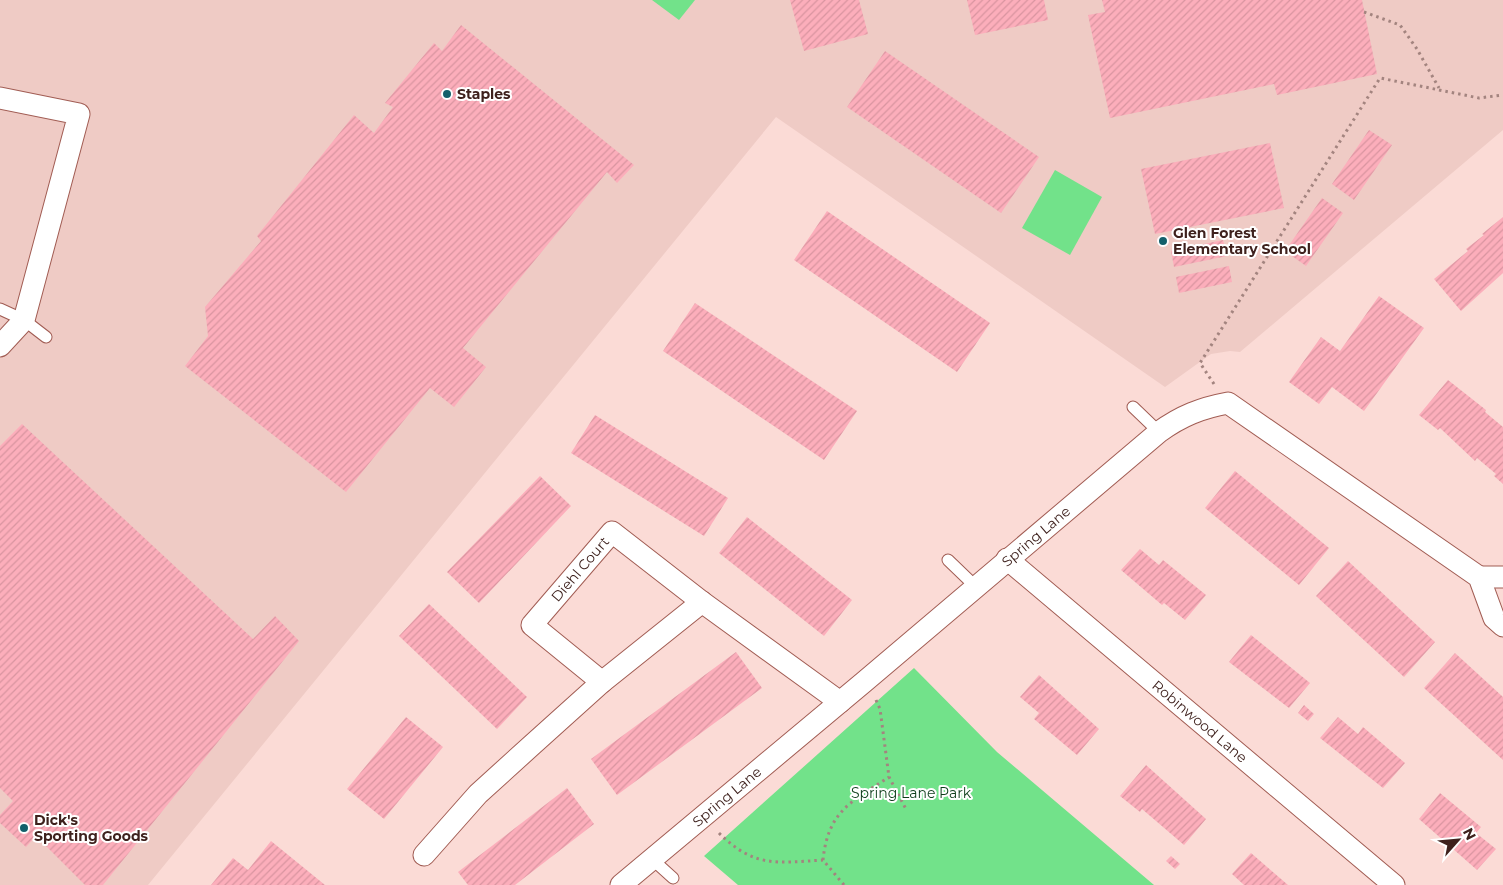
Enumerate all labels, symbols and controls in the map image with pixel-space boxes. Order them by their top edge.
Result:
place label: Staples [457,85,511,103]
marker: Staples [441,88,453,100]
place label: Glen Forest Elementary School [1173,224,1311,258]
marker: Glen Forest Elementary School [1157,235,1169,247]
street label: Spring Lane [998,502,1074,571]
street label: Diehl Court [547,533,613,605]
street label: Robinwood Lane [1148,676,1251,767]
street label: Spring Lane [689,762,765,831]
park label: Spring Lane Park [851,784,972,802]
place label: Dick's Sporting Goods [34,811,149,845]
north arrow [1433,815,1483,865]
marker: Dick's Sporting Goods [18,822,30,834]
text: N [1459,825,1480,843]

